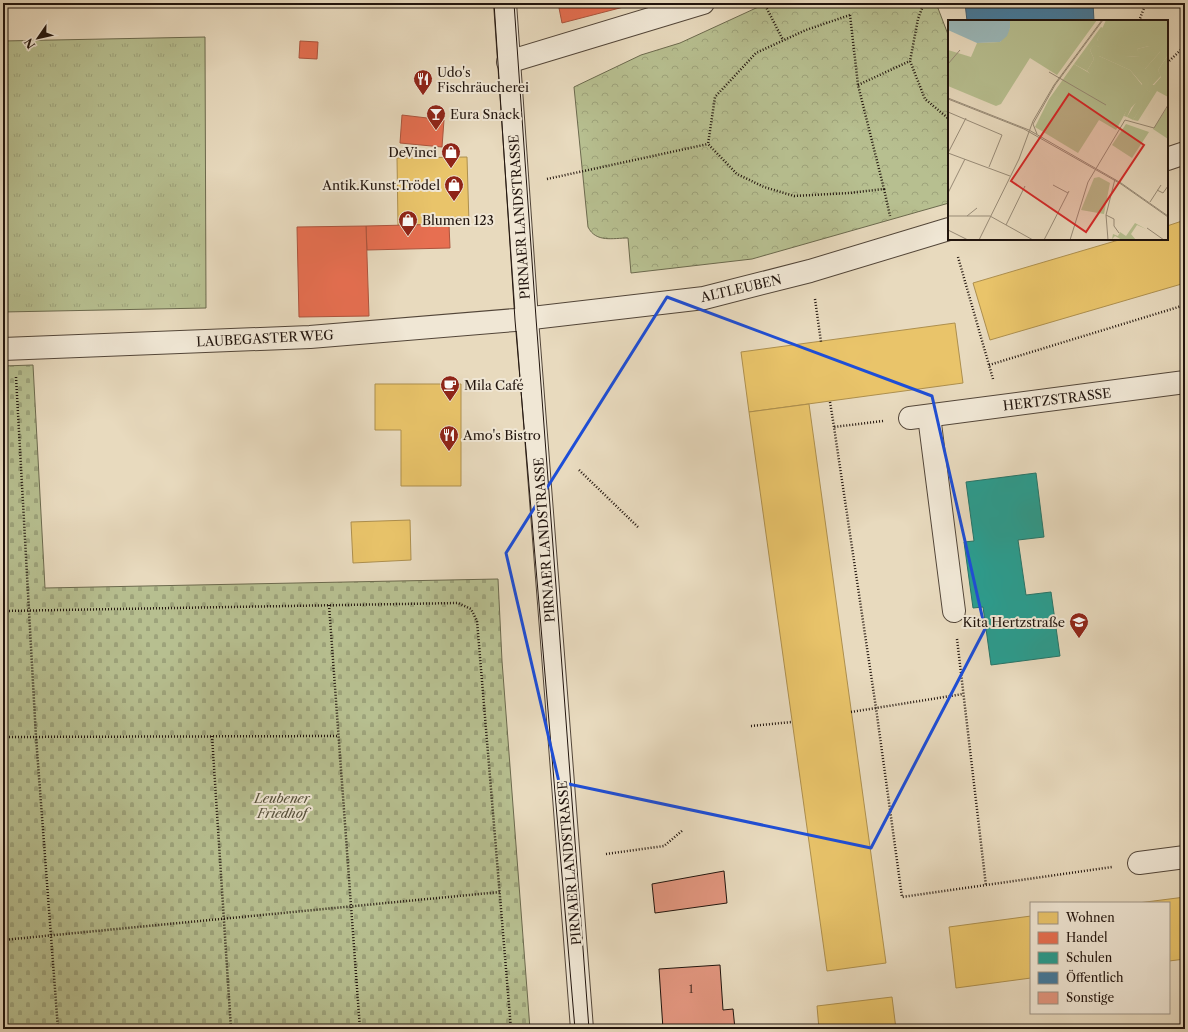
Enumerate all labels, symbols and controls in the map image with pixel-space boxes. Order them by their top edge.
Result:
north arrow [18,18,58,58]
inset map [948,20,1168,240]
text: N [21,35,38,51]
place label: Udo's Fischräucherei [437,64,529,95]
restaurant icon: Udo's Fischräucherei [412,68,434,96]
bar icon: Eura Snack [425,103,447,131]
place label: Eura Snack [450,106,520,122]
street label: PIRNAER LANDSTRASSE [505,134,533,300]
shop icon: DeVinci [440,141,462,169]
place label: DeVinci [388,144,437,160]
shop icon: Antik.Kunst.Trödel [443,174,465,202]
place label: Antik.Kunst.Trödel [321,177,440,193]
shop icon: Blumen 123 [397,209,419,237]
place label: Blumen 123 [422,212,494,228]
street label: ALTLEUBEN [698,271,783,305]
street label: LAUBEGASTER WEG [196,326,335,350]
cafe icon: Mila Café [439,374,461,402]
place label: Mila Café [464,377,524,393]
street label: HERTZSTRASSE [1002,384,1112,414]
restaurant icon: Amo's Bistro [438,424,460,452]
place label: Amo's Bistro [462,427,541,443]
street label: PIRNAER LANDSTRASSE [530,457,558,623]
school or university icon: Kita Hertzstraße [1068,611,1090,639]
place label: Kita Hertzstraße [963,614,1065,630]
street label: PIRNAER LANDSTRASSE [554,780,584,946]
park label: Leubener Friedhof [253,790,312,821]
legend [1030,902,1170,1014]
text: Wohnen [1065,910,1115,925]
text: Handel [1066,930,1108,945]
text: Schulen [1066,950,1113,965]
text: Öffentlich [1066,969,1124,985]
house number: 1 [689,982,694,996]
text: Sonstige [1066,990,1114,1005]

